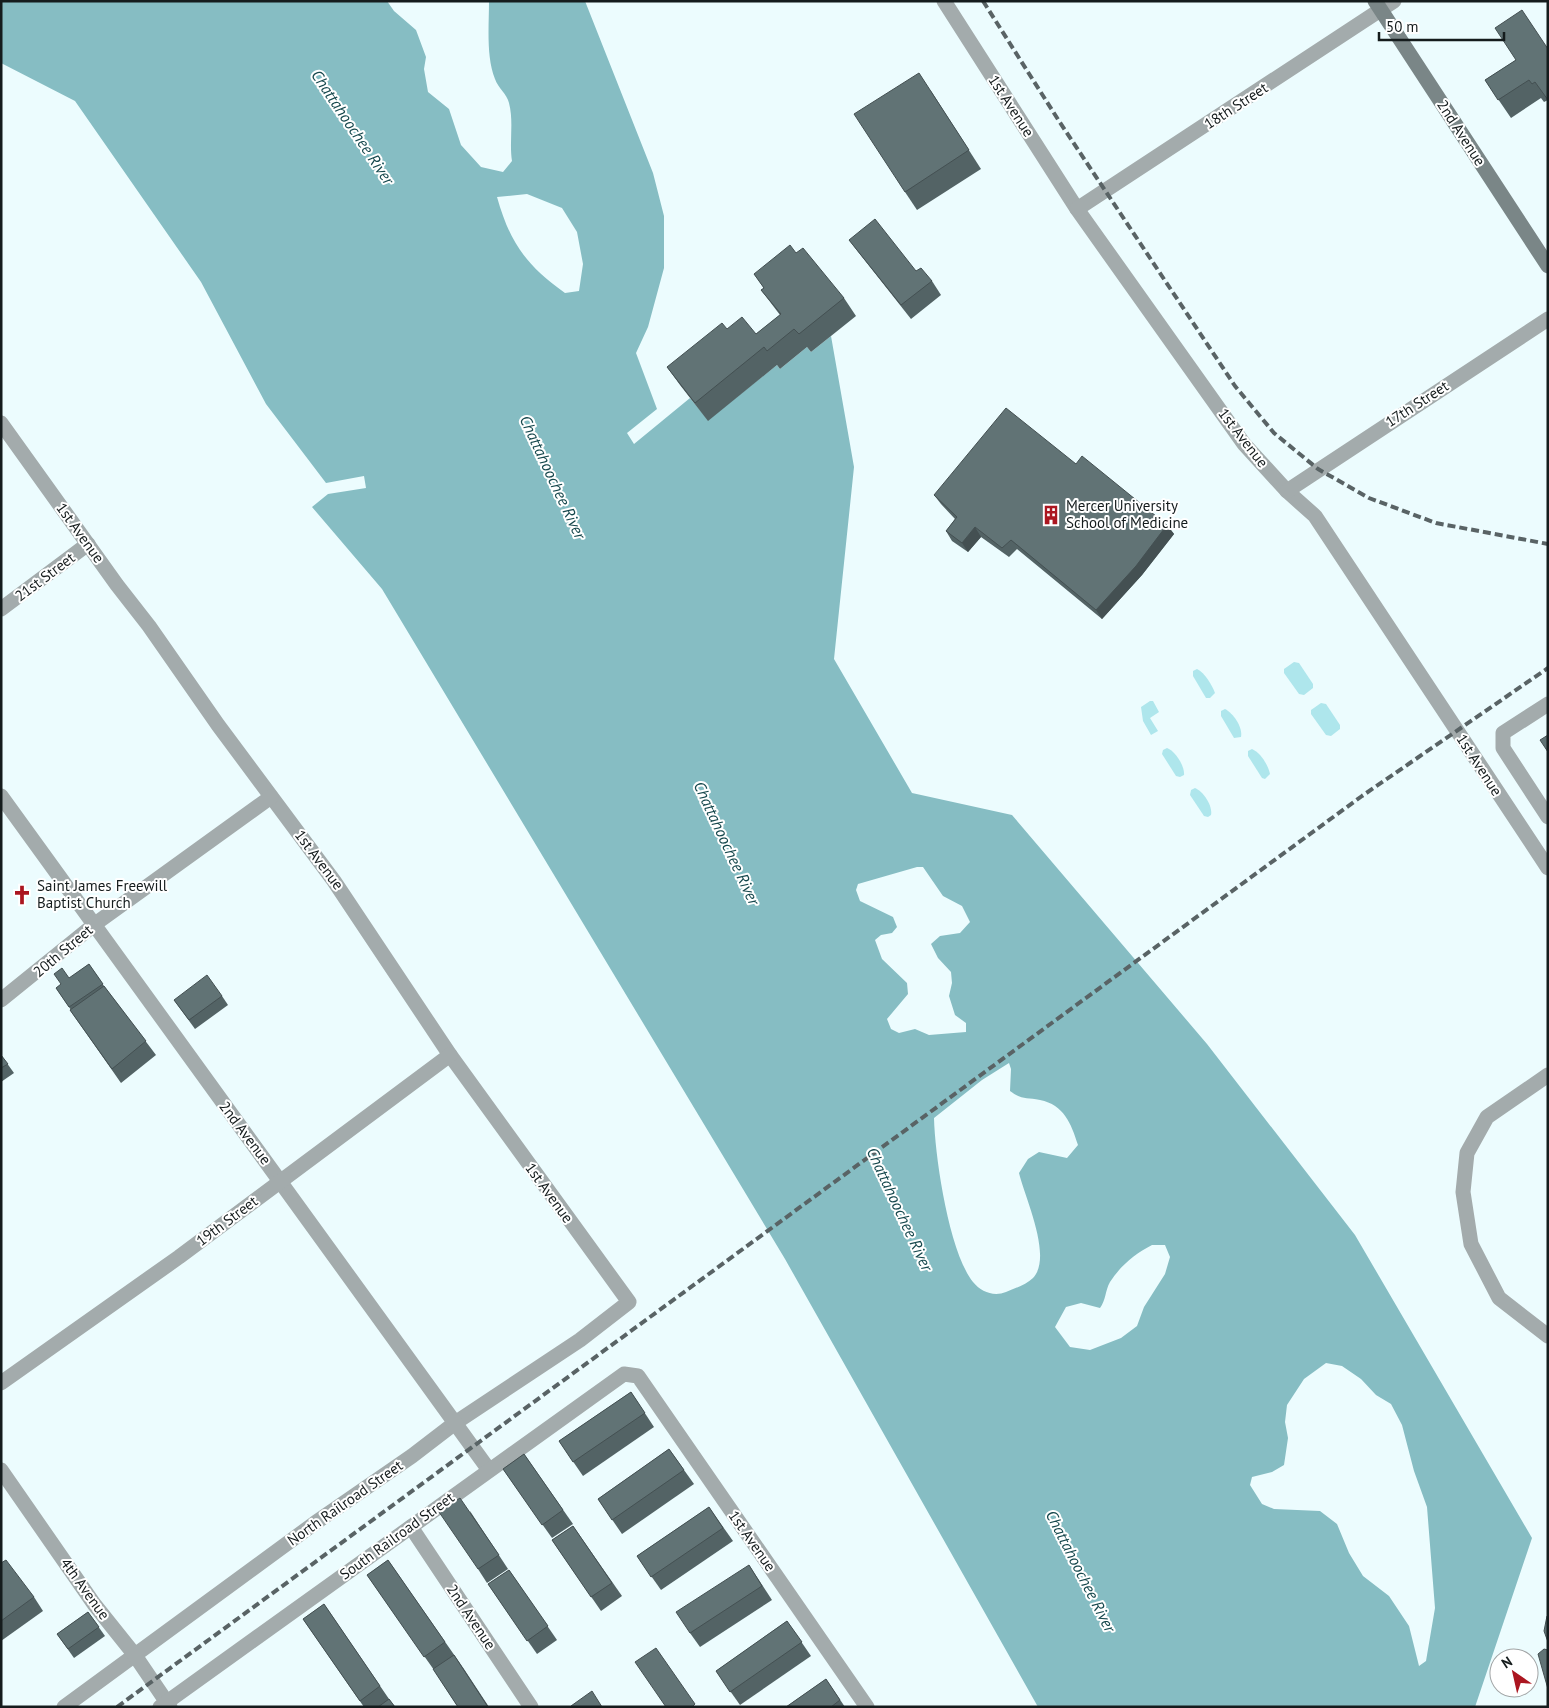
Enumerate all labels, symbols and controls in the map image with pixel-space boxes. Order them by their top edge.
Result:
scale bar [1379,10,1504,42]
text: 50 m [1386,17,1419,36]
water label: Chattahoochee River [307,66,400,190]
street label: 1st Avenue [984,71,1038,140]
street label: 18th Street [1200,78,1271,133]
street label: 2nd Avenue [1433,96,1490,169]
street label: 17th Street [1382,376,1452,431]
street label: 1st Avenue [1214,404,1272,471]
water label: Chattahoochee River [516,412,591,544]
place label: Mercer University School of Medicine [1066,496,1188,532]
street label: 1st Avenue [52,499,109,567]
building icon: Mercer University School of Medicine [1040,504,1062,526]
street label: 21st Street [11,548,78,605]
street label: 1st Avenue [1452,730,1506,799]
water label: Chattahoochee River [690,778,765,910]
street label: 1st Avenue [291,826,348,893]
place label: Saint James Freewill Baptist Church [37,876,168,912]
church icon: Saint James Freewill Baptist Church [11,884,33,906]
street label: 20th Street [29,920,96,981]
street label: 2nd Avenue [215,1097,276,1168]
water label: Chattahoochee River [863,1144,938,1276]
street label: 1st Avenue [521,1159,578,1227]
street label: 19th Street [192,1191,261,1250]
street label: North Railroad Street [283,1456,406,1550]
street label: South Railroad Street [336,1488,458,1584]
street label: 1st Avenue [725,1507,780,1575]
water label: Chattahoochee River [1042,1507,1121,1637]
street label: 4th Avenue [57,1554,114,1623]
street label: 2nd Avenue [443,1580,500,1653]
north arrow [1489,1648,1539,1698]
text: N [1498,1652,1516,1672]

